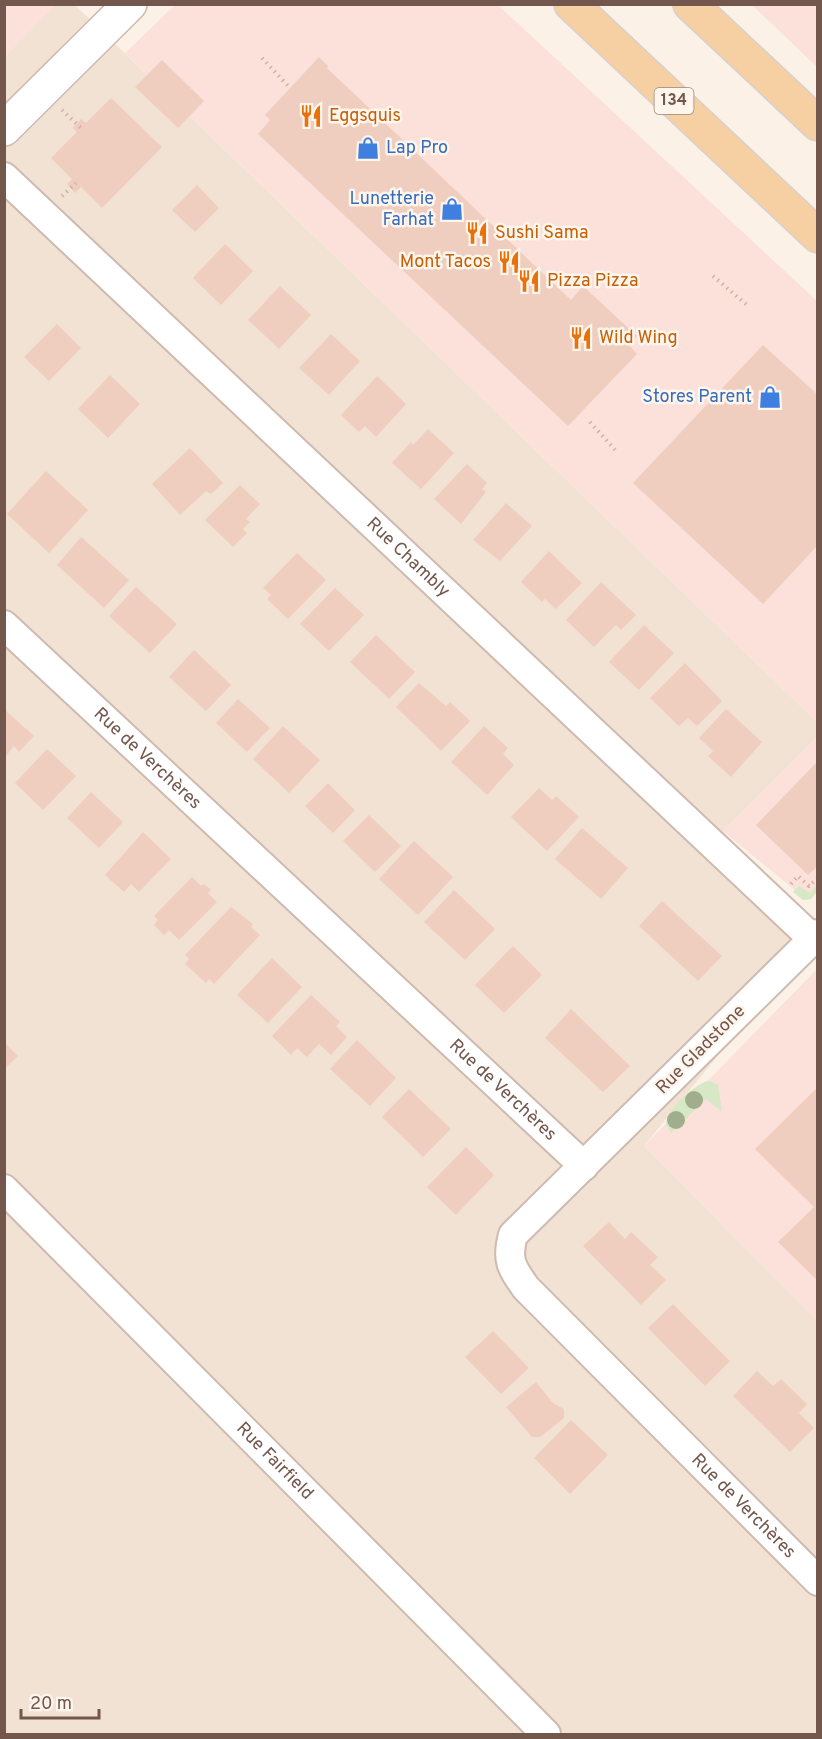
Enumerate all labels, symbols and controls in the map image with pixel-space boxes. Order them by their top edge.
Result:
road number: 134 [654,88,694,114]
restaurant icon: Eggsquis [298,103,324,129]
place label: Eggsquis [329,105,401,128]
shop icon: Lap Pro [355,135,381,161]
place label: Lap Pro [386,137,448,160]
place label: Lunetterie Farhat [350,188,434,232]
shop icon: Lunetterie Farhat [439,196,465,222]
restaurant icon: Sushi Sama [464,220,490,246]
place label: Sushi Sama [495,222,589,245]
restaurant icon: Mont Tacos [496,249,522,275]
place label: Mont Tacos [400,251,491,274]
restaurant icon: Pizza Pizza [516,268,542,294]
place label: Pizza Pizza [547,270,638,293]
restaurant icon: Wild Wing [568,325,594,351]
place label: Wild Wing [599,327,678,350]
shop icon: Stores Parent [757,384,783,410]
place label: Stores Parent [642,386,752,409]
street label: Rue Chambly [361,513,455,603]
street label: Rue de Verchères [89,703,206,815]
street label: Rue Gladstone [651,1000,751,1100]
street label: Rue de Verchères [444,1034,561,1146]
street label: Rue Fairfield [231,1417,318,1505]
street label: Rue de Verchères [686,1449,801,1564]
scale bar [21,1682,99,1720]
text: 20 m [30,1693,72,1716]

